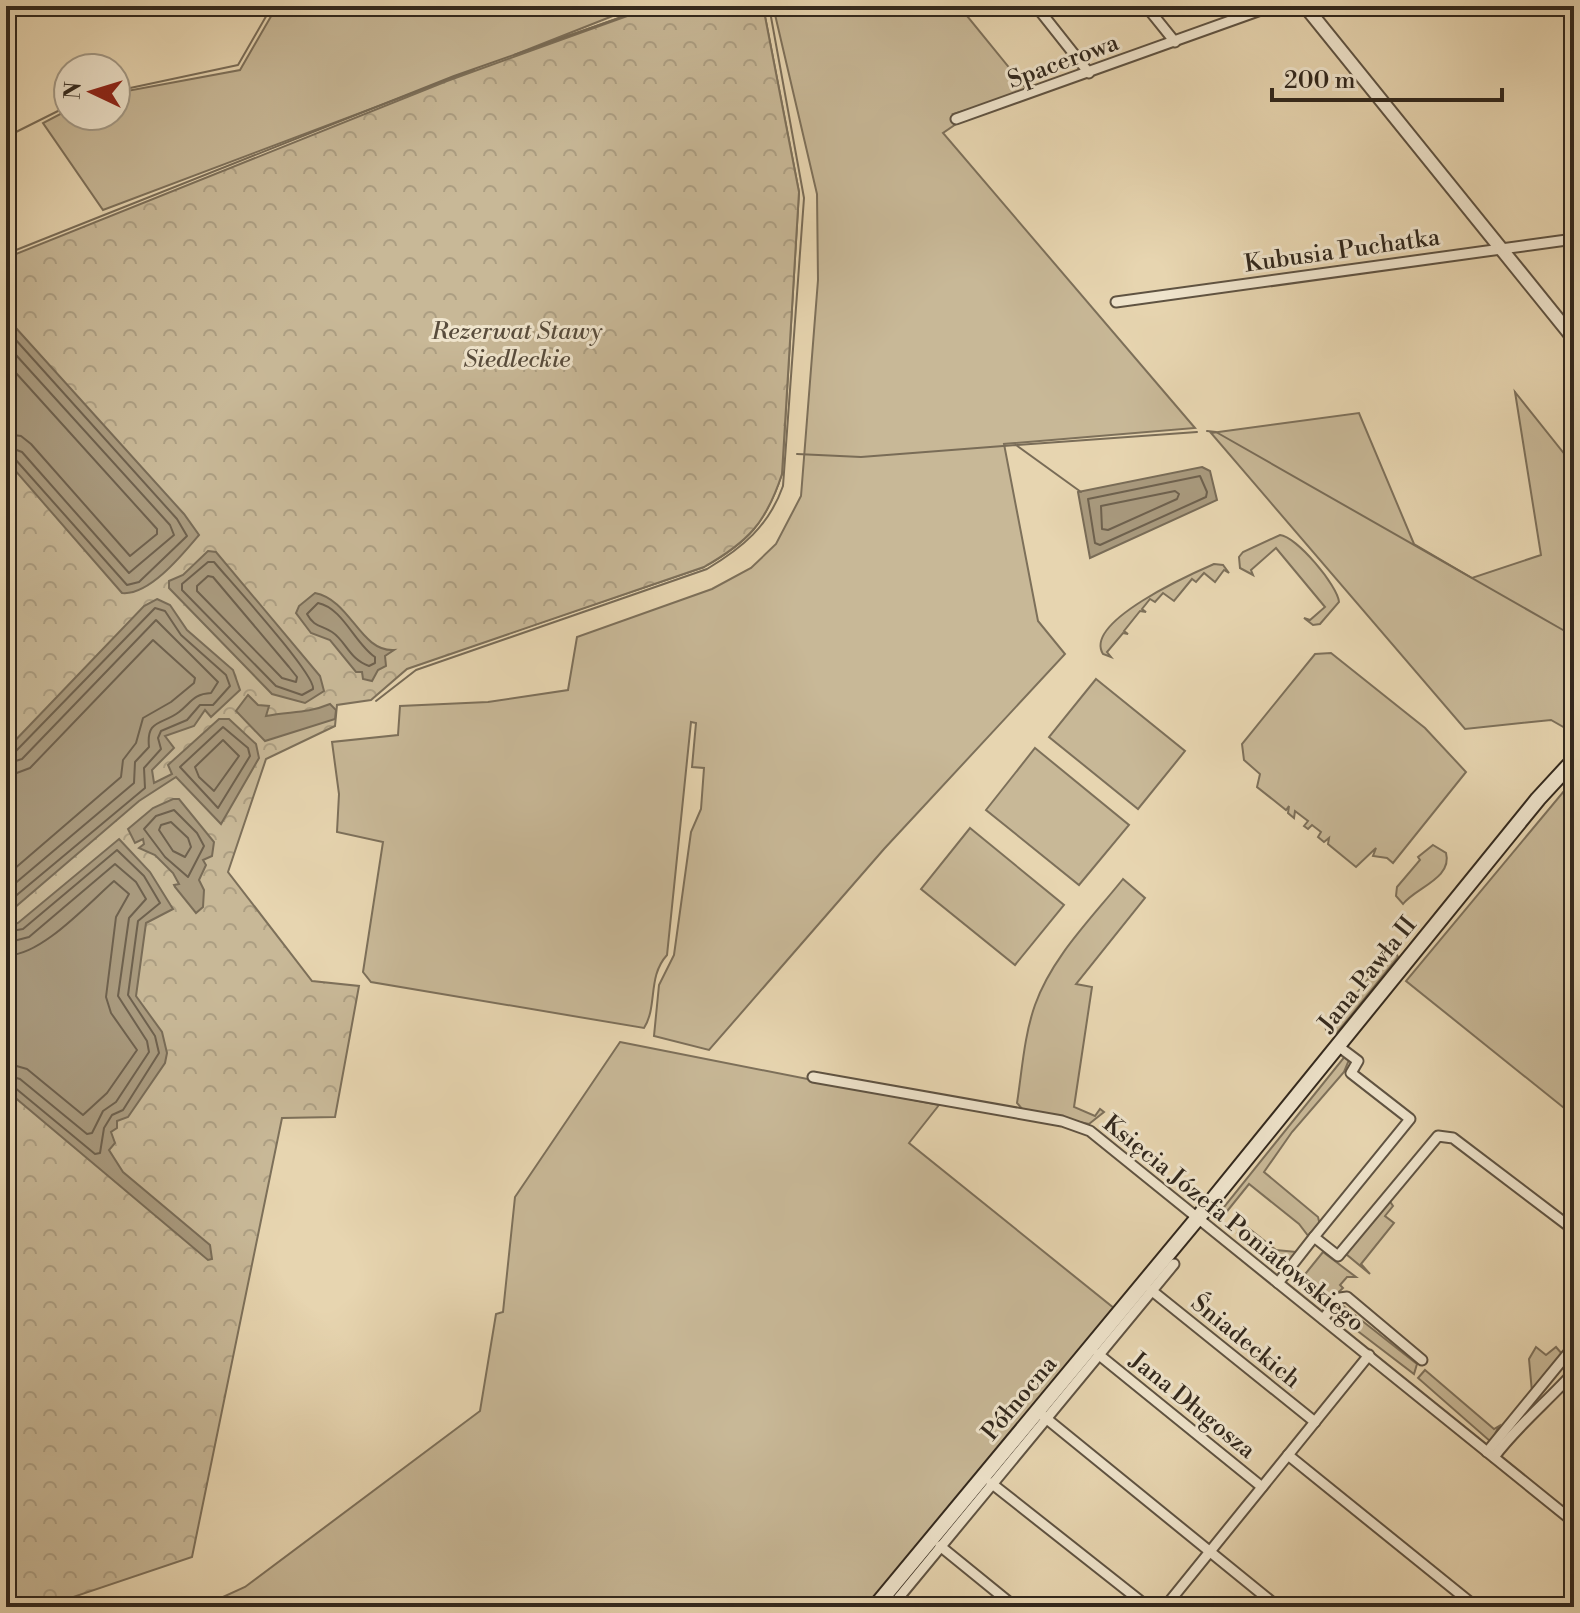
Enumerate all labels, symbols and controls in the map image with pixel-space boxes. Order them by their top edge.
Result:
street label: Spacerowa [1004,28,1124,96]
north arrow [52,52,132,132]
scale bar [1272,52,1502,102]
text: 200 m [1284,66,1355,96]
text: N [59,80,88,100]
street label: Kubusia Puchatka [1242,222,1443,280]
park label: Rezerwat Stawy Siedleckie [431,317,603,375]
street label: Jana Pawła II [1312,911,1423,1039]
street label: Księcia Józefa Poniatowskiego [1096,1109,1370,1339]
street label: Śniadeckich [1184,1287,1308,1395]
street label: Jana Długosza [1123,1345,1262,1466]
street label: Północna [976,1349,1064,1447]

